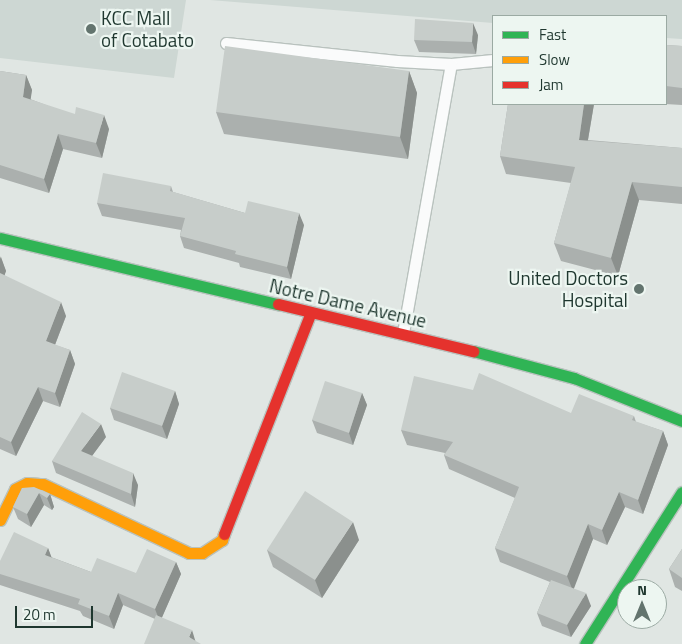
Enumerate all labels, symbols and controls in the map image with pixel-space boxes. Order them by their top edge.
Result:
place label: KCC Mall of Cotabato [101,7,194,51]
legend [492,15,667,105]
marker: KCC Mall of Cotabato [85,23,97,35]
text: Fast [539,23,566,46]
text: Slow [539,48,570,71]
text: Jam [539,73,563,96]
place label: United Doctors Hospital [508,267,628,311]
street label: Notre Dame Avenue [267,274,429,332]
marker: United Doctors Hospital [632,282,646,296]
north arrow [617,579,667,629]
text: N [637,579,647,600]
scale bar [18,596,95,628]
text: 20 m [23,603,56,626]

